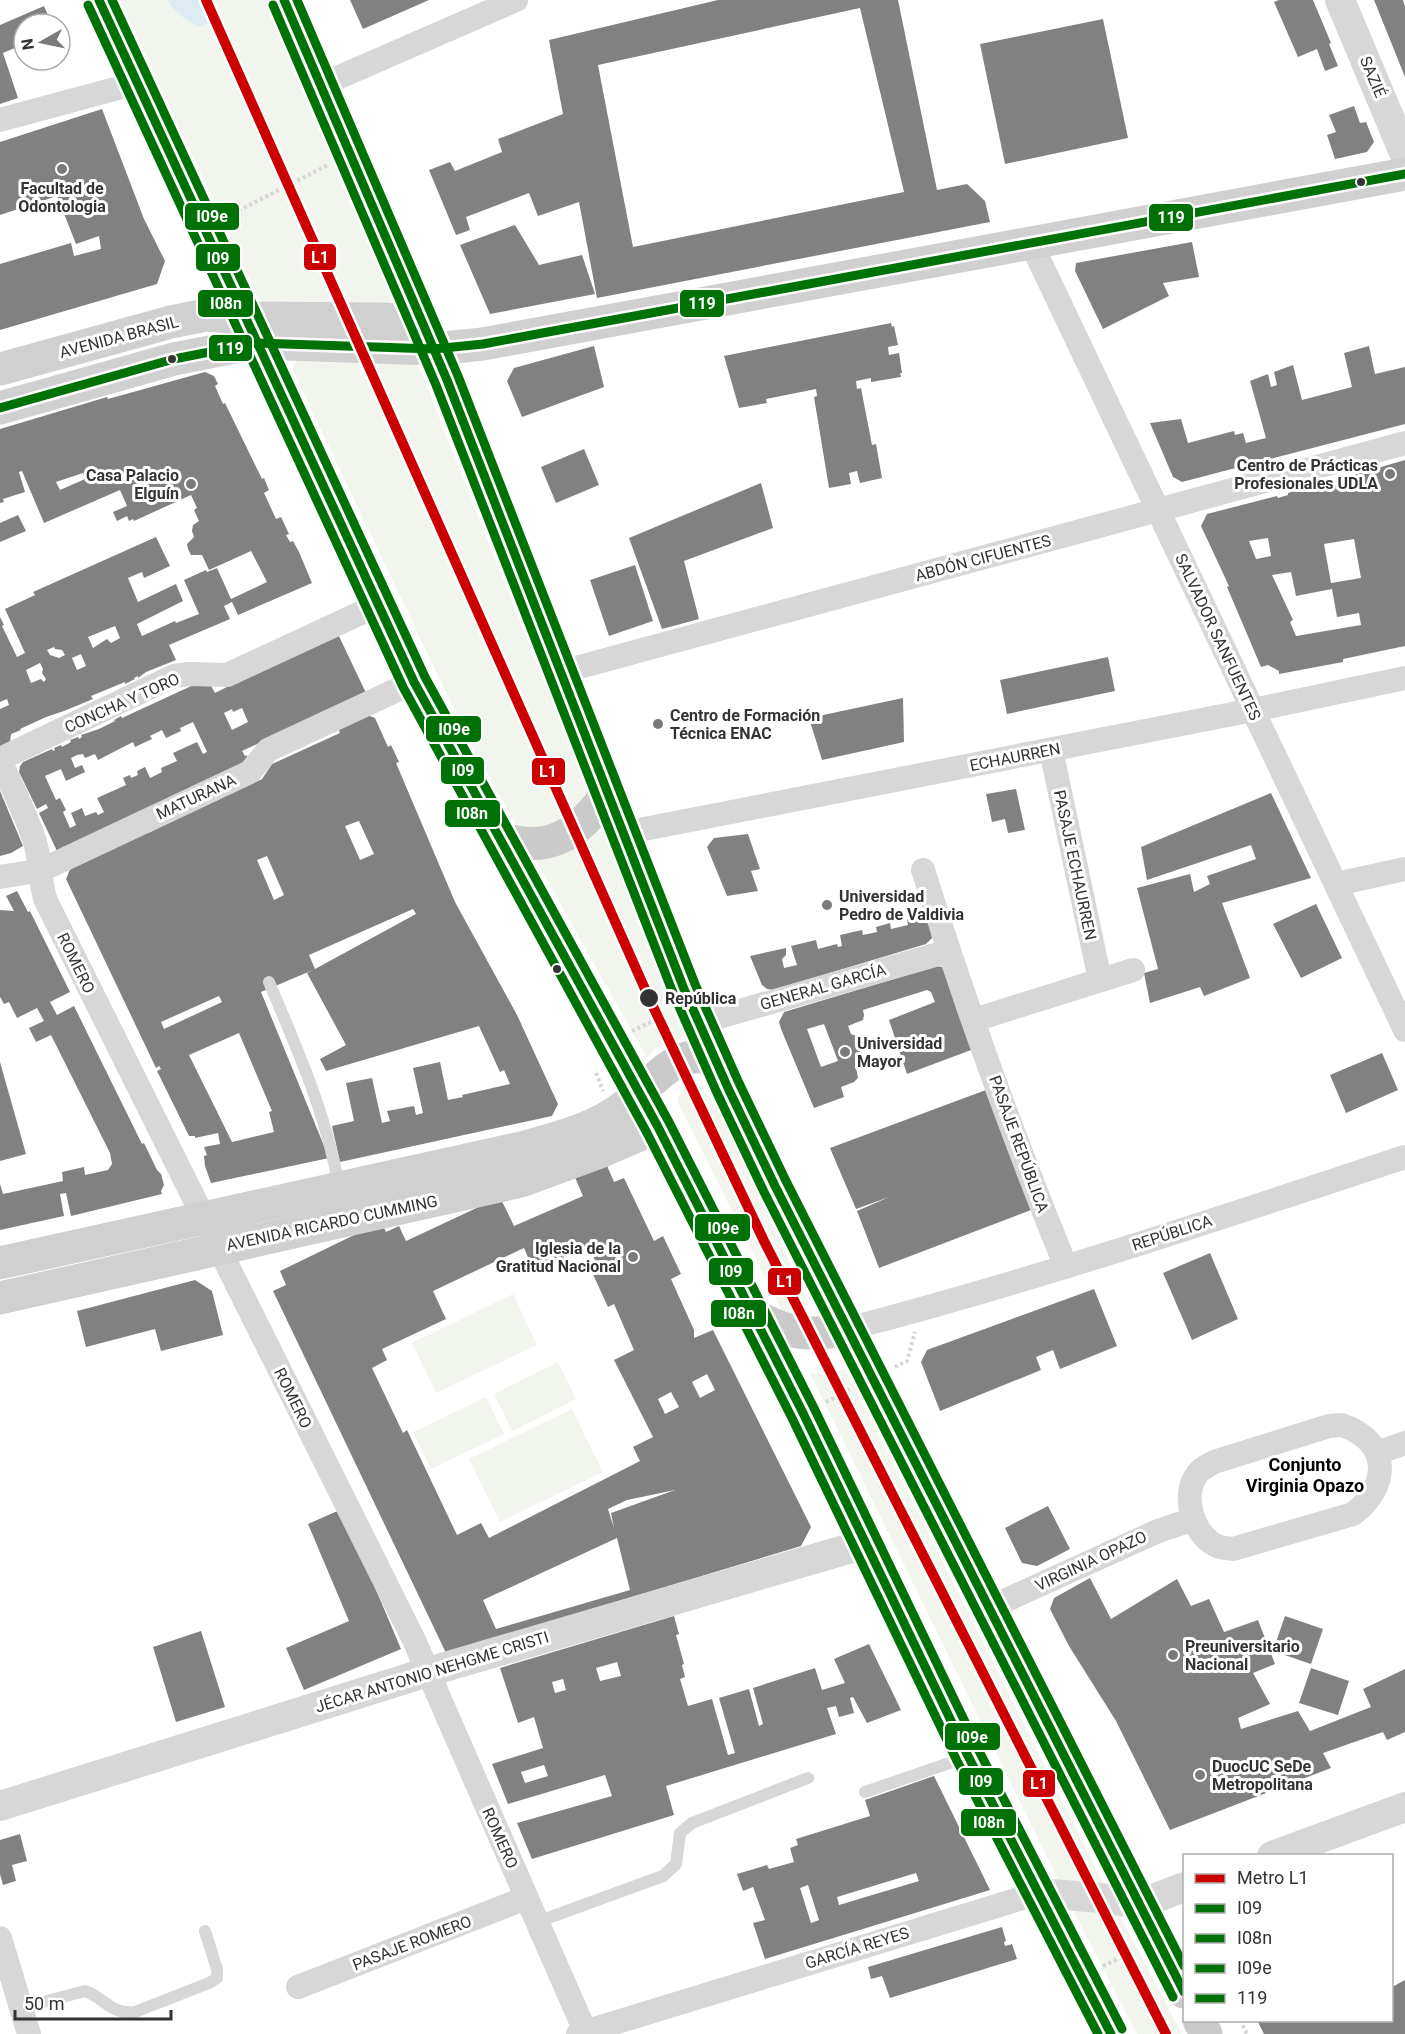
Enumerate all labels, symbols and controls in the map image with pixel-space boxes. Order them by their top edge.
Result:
north arrow [12,12,72,72]
text: N [17,37,38,51]
street label: SAZIÉ [1356,54,1390,100]
marker: Facultad de Odontologia [55,162,69,176]
unlabelled marker [1355,176,1367,188]
place label: Facultad de Odontologia [18,179,106,216]
line badge: I09e [184,202,240,231]
line badge: 119 [1148,203,1194,232]
text: I09e [196,207,228,226]
text: 119 [1157,208,1185,227]
line badge: I09 [195,243,241,272]
line badge: L1 [303,243,337,271]
text: L1 [311,248,329,267]
text: I09 [206,249,230,268]
line badge: I08n [197,289,254,318]
line badge: 119 [679,289,725,318]
text: I08n [210,294,242,313]
text: 119 [688,294,716,313]
street label: AVENIDA BRASIL [57,312,181,362]
line badge: 119 [208,334,253,362]
text: 119 [216,339,244,358]
unlabelled marker [166,353,178,365]
place label: Centro de Prácticas Profesionales UDLA [1234,456,1378,493]
place label: Casa Palacio Elguín [86,466,179,503]
marker: Centro de Prácticas Profesionales UDLA [1383,467,1397,481]
marker: Casa Palacio Elguín [184,477,198,491]
street label: ABDÓN CIFUENTES [913,530,1053,585]
street label: SALVADOR SANFUENTES [1171,551,1265,723]
street label: CONCHA Y TORO [62,669,182,737]
place label: Centro de Formación Técnica ENAC [670,706,820,743]
line badge: I09e [425,715,482,743]
marker: Centro de Formación Técnica ENAC [651,717,665,731]
text: I09e [438,720,470,739]
street label: ECHAURREN [968,739,1062,775]
line badge: I09 [440,756,485,785]
line badge: L1 [531,757,566,786]
text: I09 [451,761,475,780]
text: L1 [539,762,557,781]
street label: MATURANA [153,770,239,824]
street label: PASAJE ECHAURREN [1050,788,1100,942]
line badge: I08n [444,799,501,828]
text: I08n [456,804,488,823]
place label: Universidad Pedro de Valdivia [839,887,965,924]
marker: Universidad Pedro de Valdivia [820,898,834,912]
street label: ROMERO [53,930,99,996]
street label: GENERAL GARCÍA [758,960,889,1014]
unlabelled marker [551,963,563,975]
marker: República [638,987,660,1009]
place label: República [665,989,737,1008]
place label: Universidad Mayor [857,1034,942,1071]
marker: Universidad Mayor [838,1045,852,1059]
street label: PASAJE REPÚBLICA [985,1073,1053,1216]
street label: AVENIDA RICARDO CUMMING [225,1191,439,1255]
street label: REPÚBLICA [1129,1211,1215,1255]
line badge: I09e [694,1213,751,1242]
text: I09e [707,1219,739,1238]
place label: Iglesia de la Gratitud Nacional [496,1239,621,1276]
marker: Iglesia de la Gratitud Nacional [626,1250,640,1264]
line badge: I09 [708,1257,754,1286]
text: I09 [719,1262,743,1281]
line badge: L1 [767,1267,802,1296]
text: L1 [776,1272,794,1291]
line badge: I08n [710,1299,767,1328]
text: I08n [723,1304,755,1323]
street label: ROMERO [270,1365,316,1431]
district label: Conjunto Virginia Opazo [1246,1454,1364,1496]
street label: VIRGINIA OPAZO [1032,1527,1150,1595]
street label: JÉCAR ANTONIO NEHGME CRISTI [313,1627,551,1717]
place label: Preuniversitario Nacional [1185,1637,1300,1674]
marker: Preuniversitario Nacional [1166,1648,1180,1662]
line badge: I09e [944,1722,1001,1751]
text: I09e [956,1728,988,1747]
place label: DuocUC SeDe Metropolitana [1212,1757,1313,1794]
line badge: I09 [958,1767,1004,1796]
marker: DuocUC SeDe Metropolitana [1193,1768,1207,1782]
line badge: L1 [1022,1769,1056,1798]
text: I09 [969,1772,993,1791]
text: L1 [1030,1774,1048,1793]
street label: ROMERO [478,1805,522,1871]
line badge: I08n [960,1808,1017,1837]
text: I08n [973,1813,1005,1832]
legend [1183,1854,1393,2022]
text: Metro L1 [1237,1867,1309,1888]
text: I09 [1237,1897,1262,1918]
street label: PASAJE ROMERO [350,1912,474,1974]
street label: GARCÍA REYES [803,1923,911,1973]
text: I08n [1237,1927,1272,1948]
text: I09e [1237,1957,1272,1978]
scale bar [15,1983,171,2021]
text: 119 [1237,1987,1267,2008]
text: 50 m [24,1993,64,2014]

